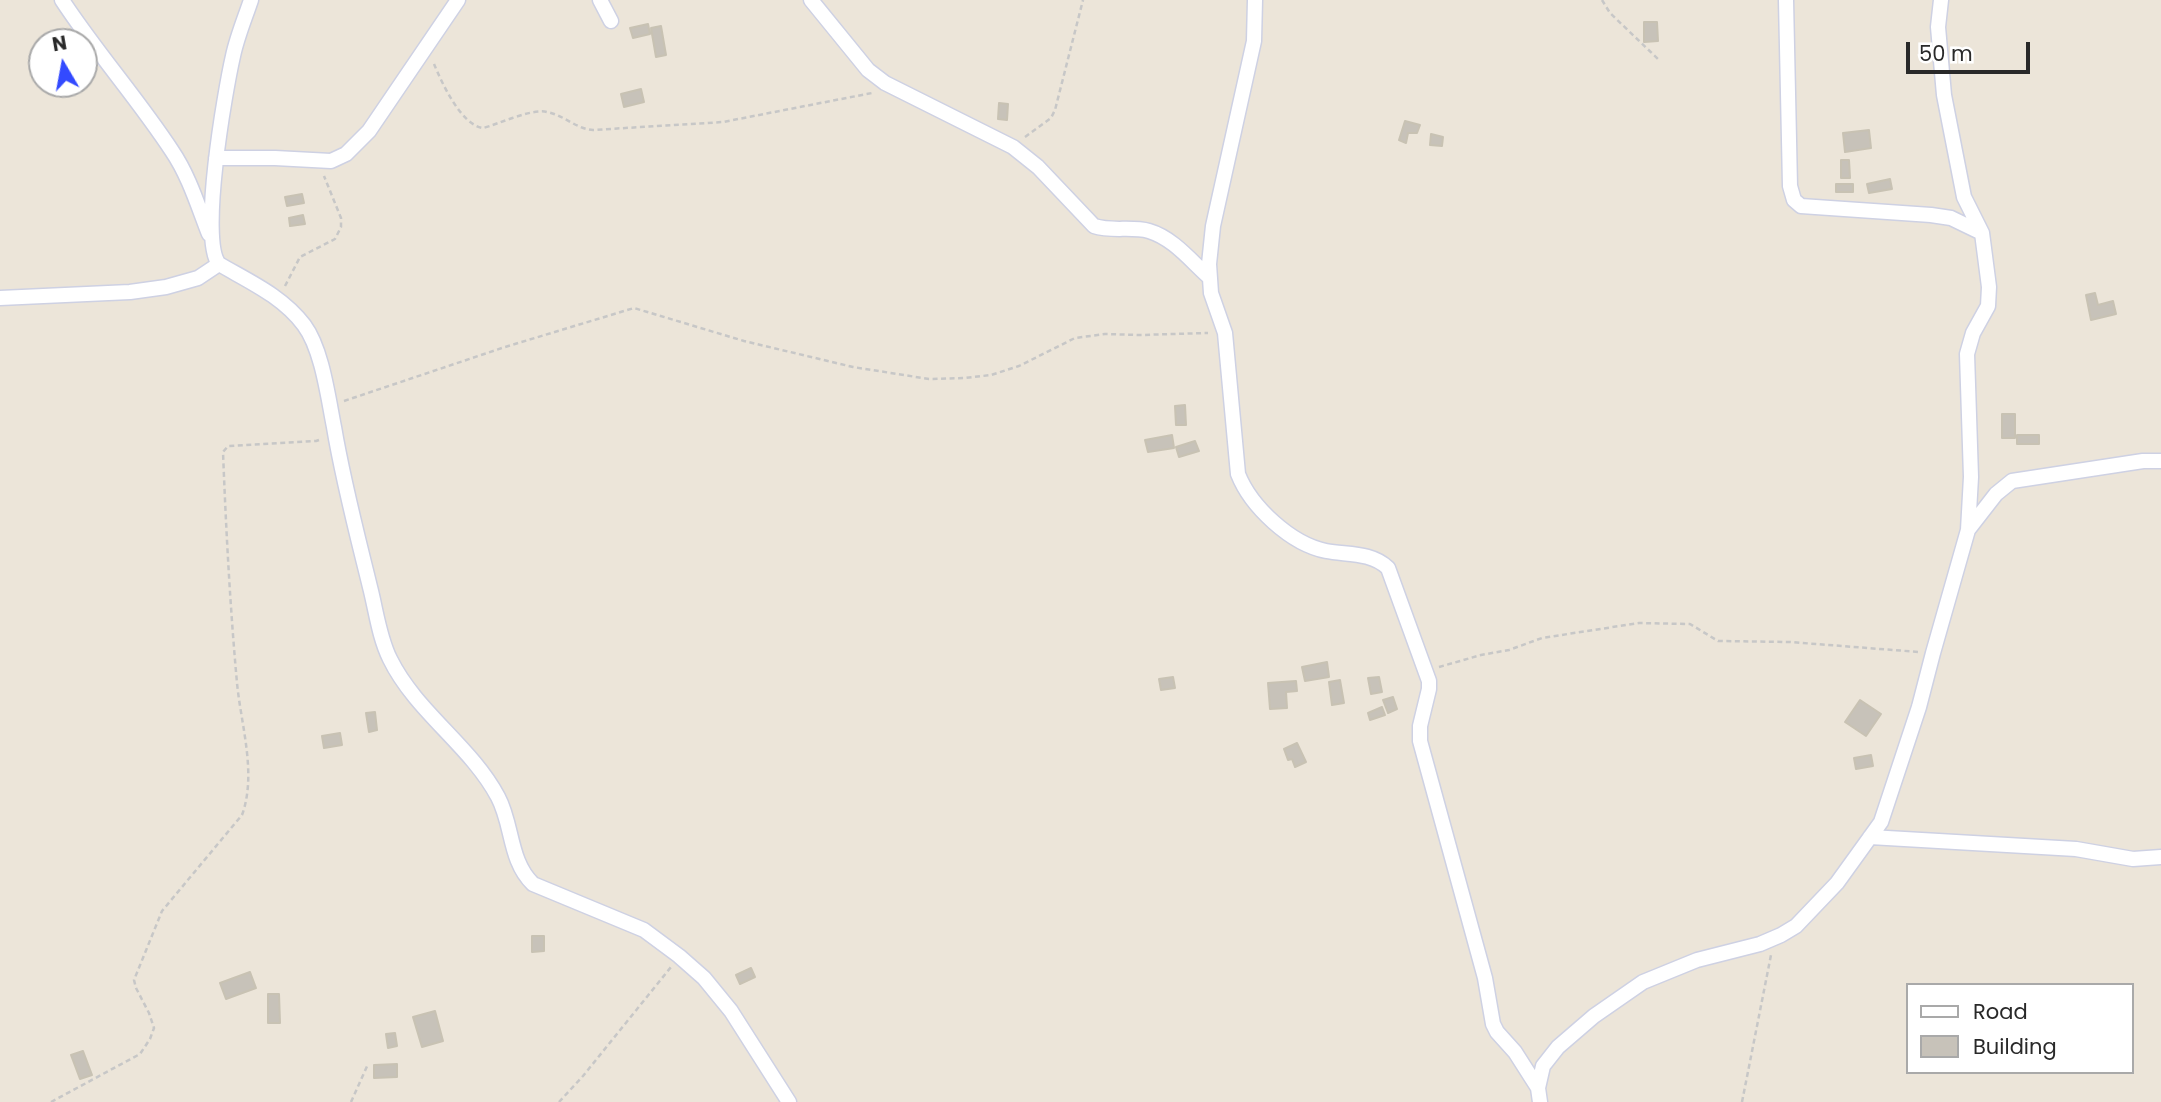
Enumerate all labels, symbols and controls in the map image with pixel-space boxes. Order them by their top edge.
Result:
north arrow [28,28,98,98]
scale bar [1909,28,2033,72]
text: N [50,29,69,58]
text: 50 m [1919,39,1973,68]
legend [1906,983,2133,1074]
text: Road [1973,997,2028,1026]
text: Building [1973,1032,2057,1061]

